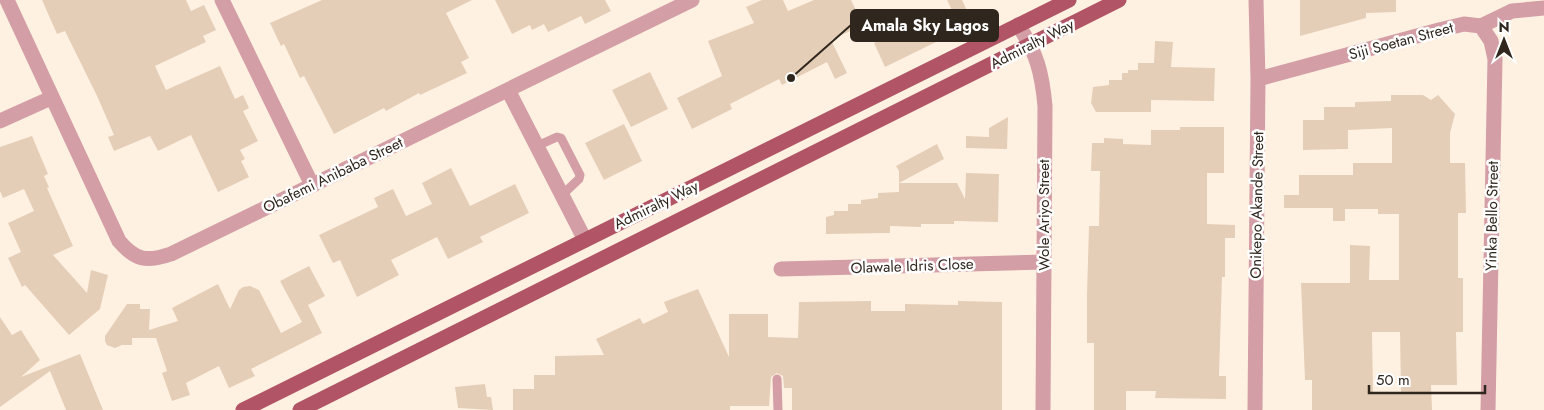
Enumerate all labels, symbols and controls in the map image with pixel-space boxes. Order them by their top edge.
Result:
callout: Amala Sky Lagos [851,10,998,41]
street label: Admiralty Way [986,13,1078,75]
text: Amala Sky Lagos [860,14,989,37]
north arrow [1479,15,1529,65]
street label: Siji Soetan Street [1346,16,1456,66]
text: N [1498,17,1510,37]
street label: Obafemi Anibaba Street [259,131,407,218]
street label: Onikepo Akande Street [1245,131,1269,279]
street label: Wole Ariyo Street [1033,159,1055,271]
street label: Yinka Bello Street [1480,160,1504,271]
street label: Admiralty Way [610,175,702,235]
street label: Olawale Idris Close [850,253,974,279]
scale bar [1369,362,1485,394]
text: 50 m [1376,369,1410,391]

